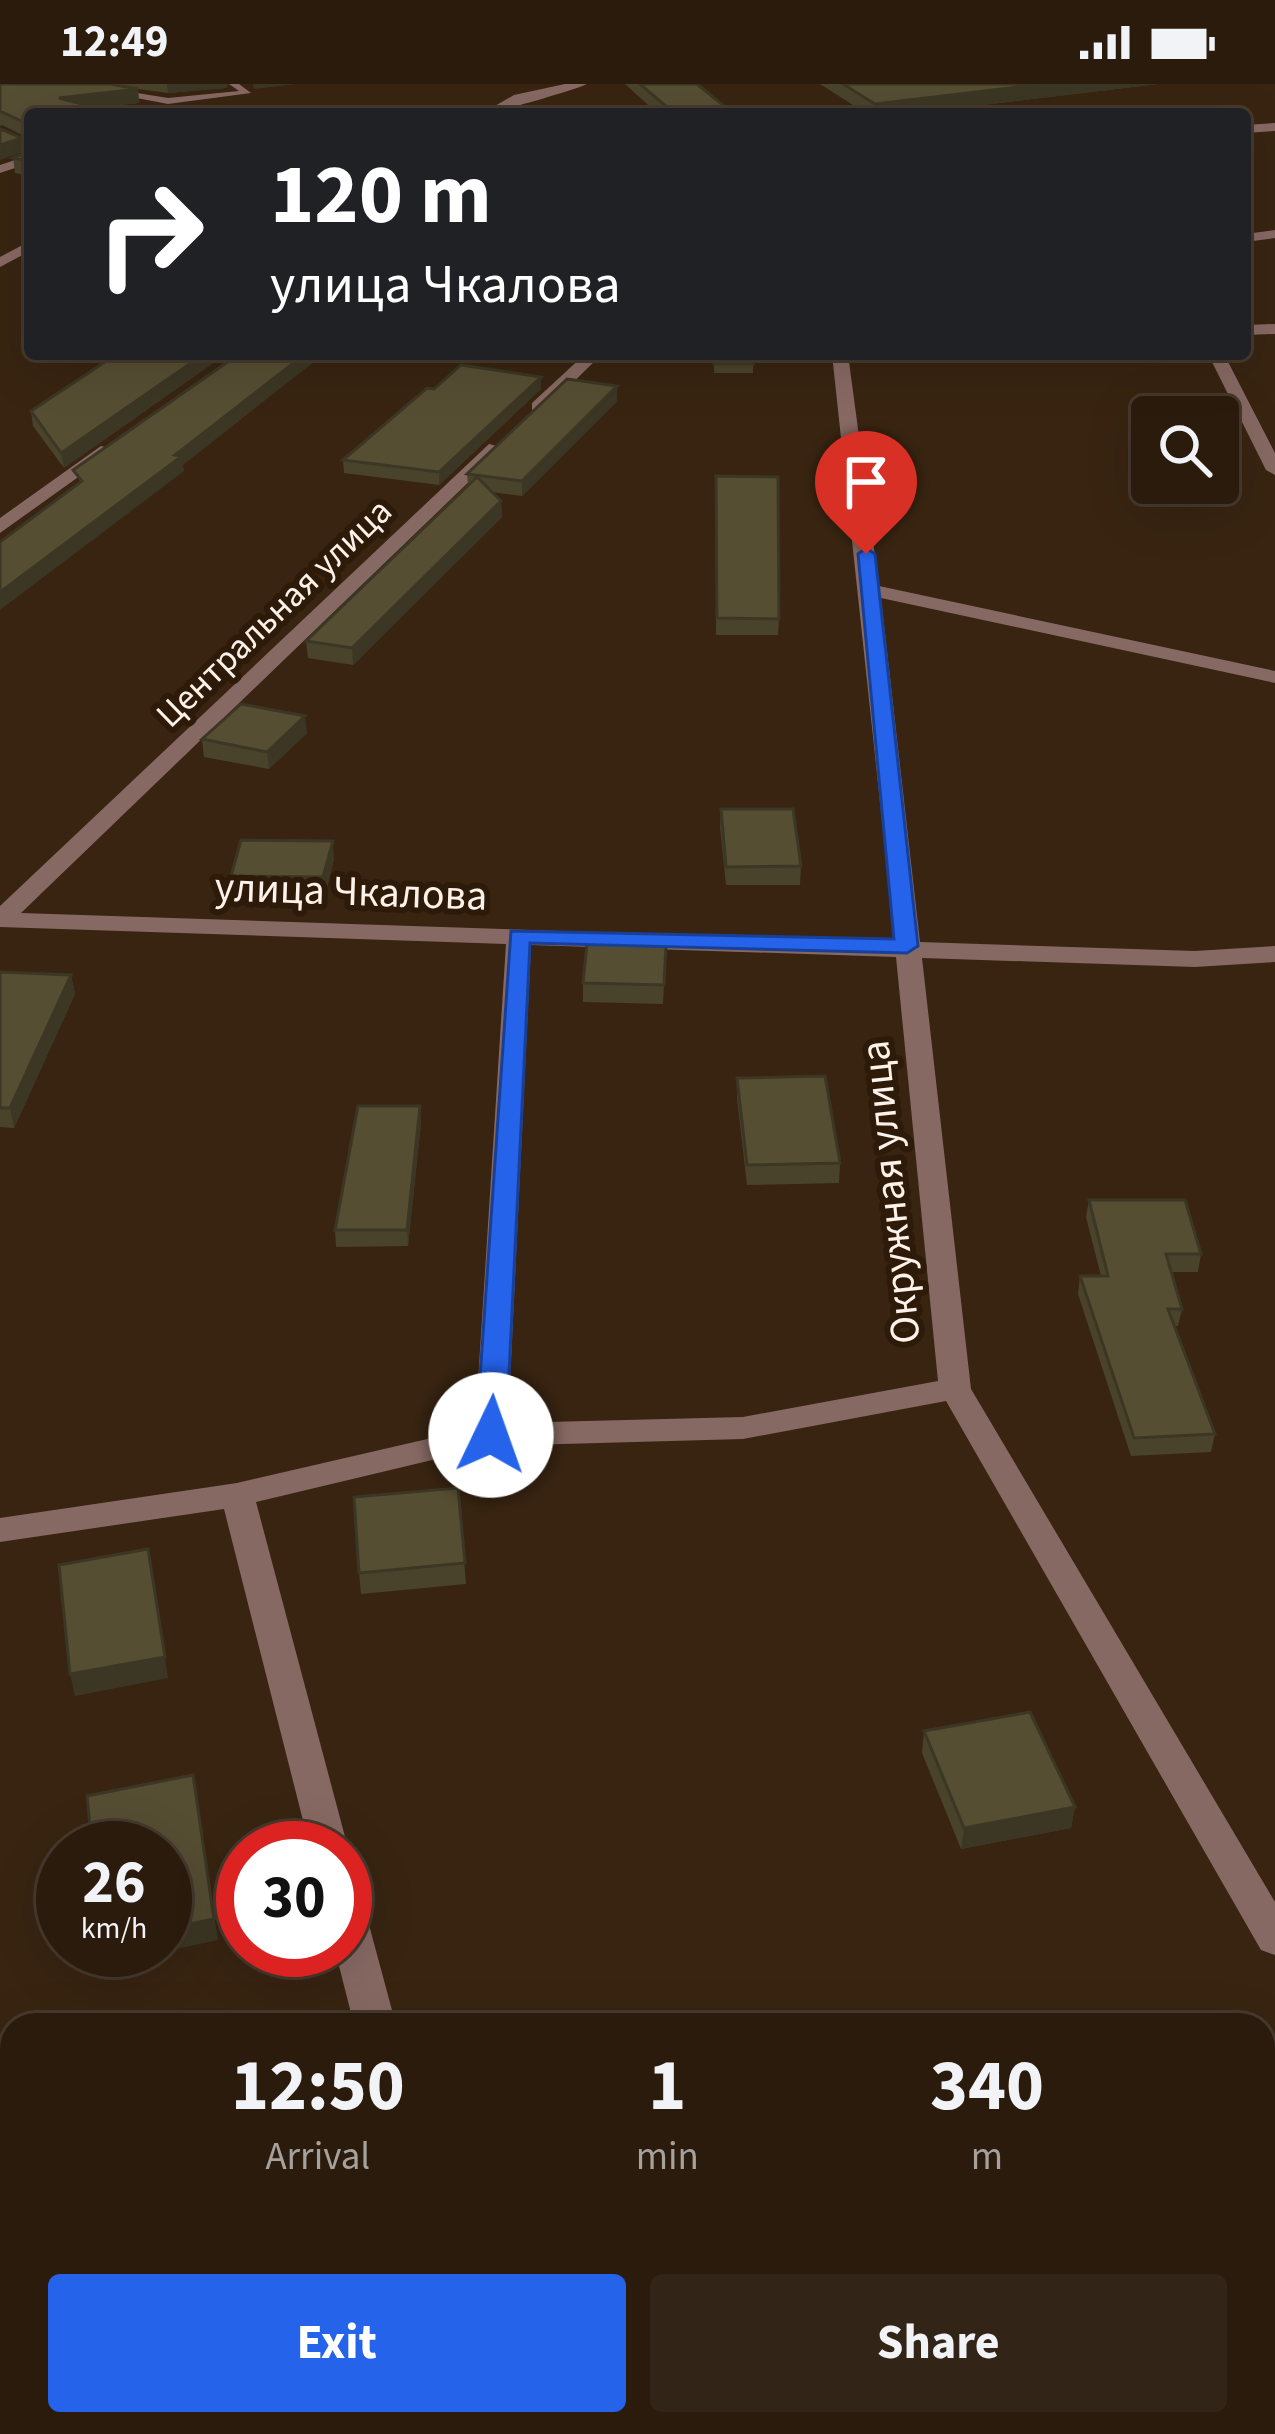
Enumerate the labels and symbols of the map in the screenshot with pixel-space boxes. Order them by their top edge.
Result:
pin [815,431,917,554]
street label: Центральная улица [144,487,404,739]
street label: улица Чкалова [214,857,488,927]
street label: Окружная улица [845,1037,937,1347]
position arrow [428,1372,554,1498]
speed limit sign: 30 [216,1821,372,1977]

